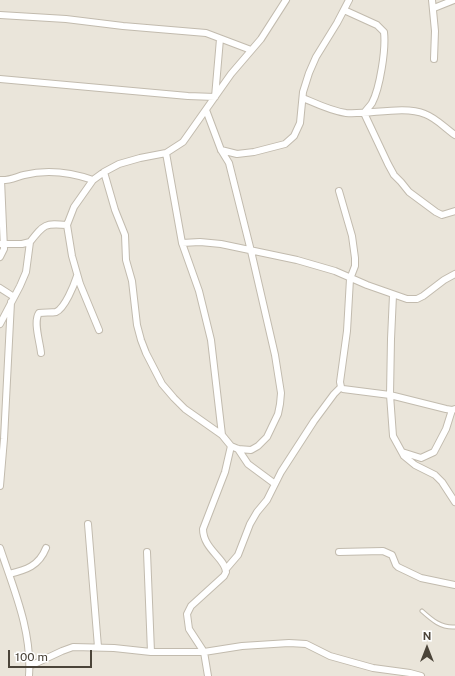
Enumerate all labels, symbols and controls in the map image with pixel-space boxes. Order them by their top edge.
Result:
north arrow [407,628,447,668]
text: N [423,630,431,642]
scale bar [10,642,94,668]
text: 100 m [15,650,48,664]

